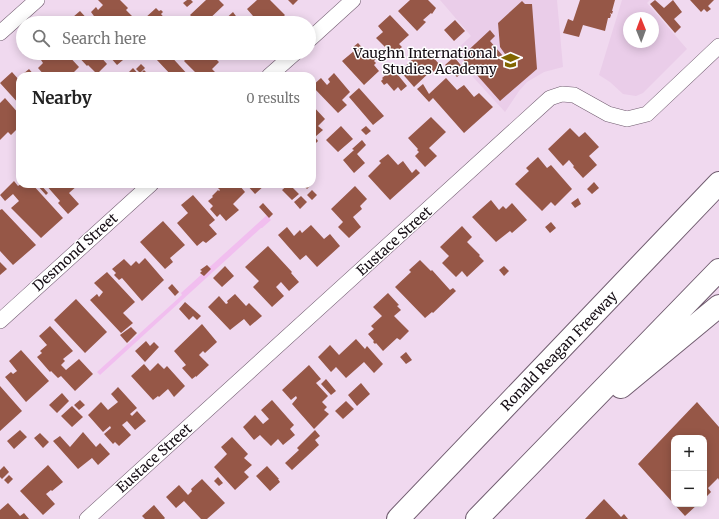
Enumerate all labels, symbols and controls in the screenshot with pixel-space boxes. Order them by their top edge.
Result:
north arrow [623,12,659,48]
search box [16,16,316,60]
icon: search [30,27,52,49]
text: Search here [62,29,146,48]
place label: Vaughn International Studies Academy [352,44,498,78]
school or university icon: Vaughn International Studies Academy [500,51,520,71]
text: Nearby [32,87,92,109]
text: 0 results [246,90,300,107]
street label: Eustace Street [353,202,436,280]
street label: Desmond Street [29,209,122,295]
street label: Ronald Reagan Freeway [497,287,622,415]
street label: Eustace Street [113,419,196,497]
map controls [671,435,707,507]
button: + [671,435,707,471]
button: − [671,471,707,507]

